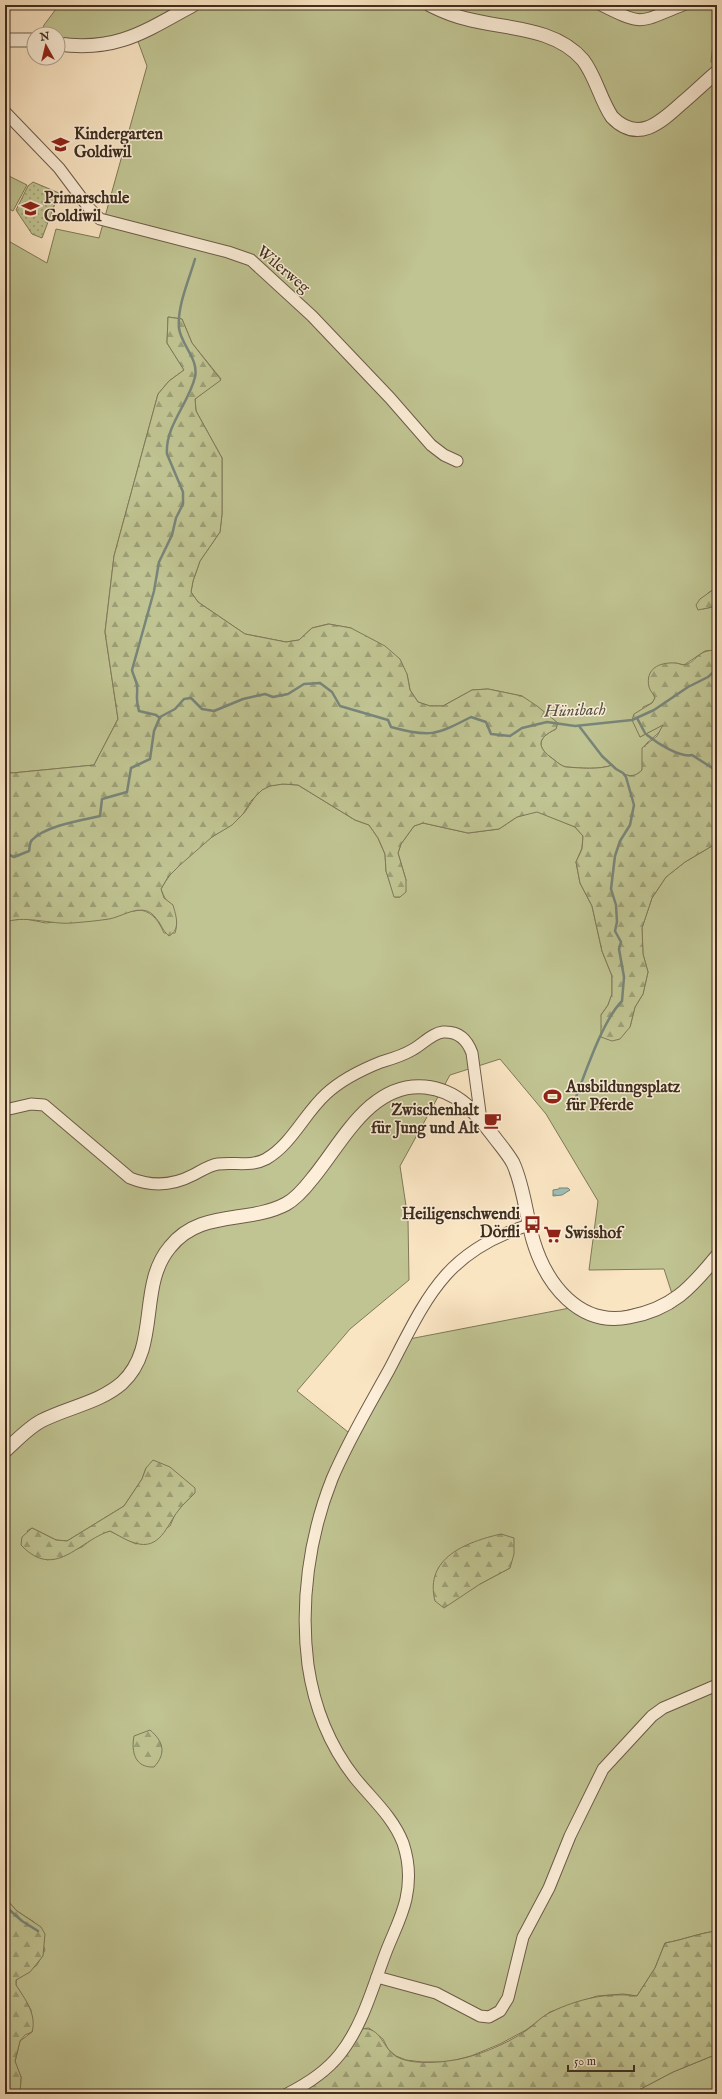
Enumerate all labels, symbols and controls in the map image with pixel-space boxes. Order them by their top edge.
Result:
north arrow [26,26,66,66]
text: N [38,29,51,45]
place label: Kindergarten Goldiwil [74,125,163,163]
school or university icon: Kindergarten Goldiwil [51,134,71,154]
place label: Primarschule Goldiwil [44,189,130,227]
school or university icon: Primarschule Goldiwil [21,198,41,218]
street label: Wilerweg [252,242,314,298]
water label: Hünibach [543,699,606,723]
place label: Ausbildungsplatz für Pferde [565,1078,681,1116]
sports icon: Ausbildungsplatz für Pferde [543,1087,563,1107]
place label: Zwischenhalt für Jung und Alt [371,1101,480,1139]
cafe icon: Zwischenhalt für Jung und Alt [482,1110,502,1130]
place label: Heiligenschwendi Dörfli [402,1205,521,1243]
bus stop icon: Heiligenschwendi Dörfli [523,1214,543,1234]
supermarket icon: Swisshof [542,1224,562,1244]
place label: Swisshof [565,1224,625,1244]
scale bar [568,2047,634,2073]
text: 50 m [574,2054,596,2069]

